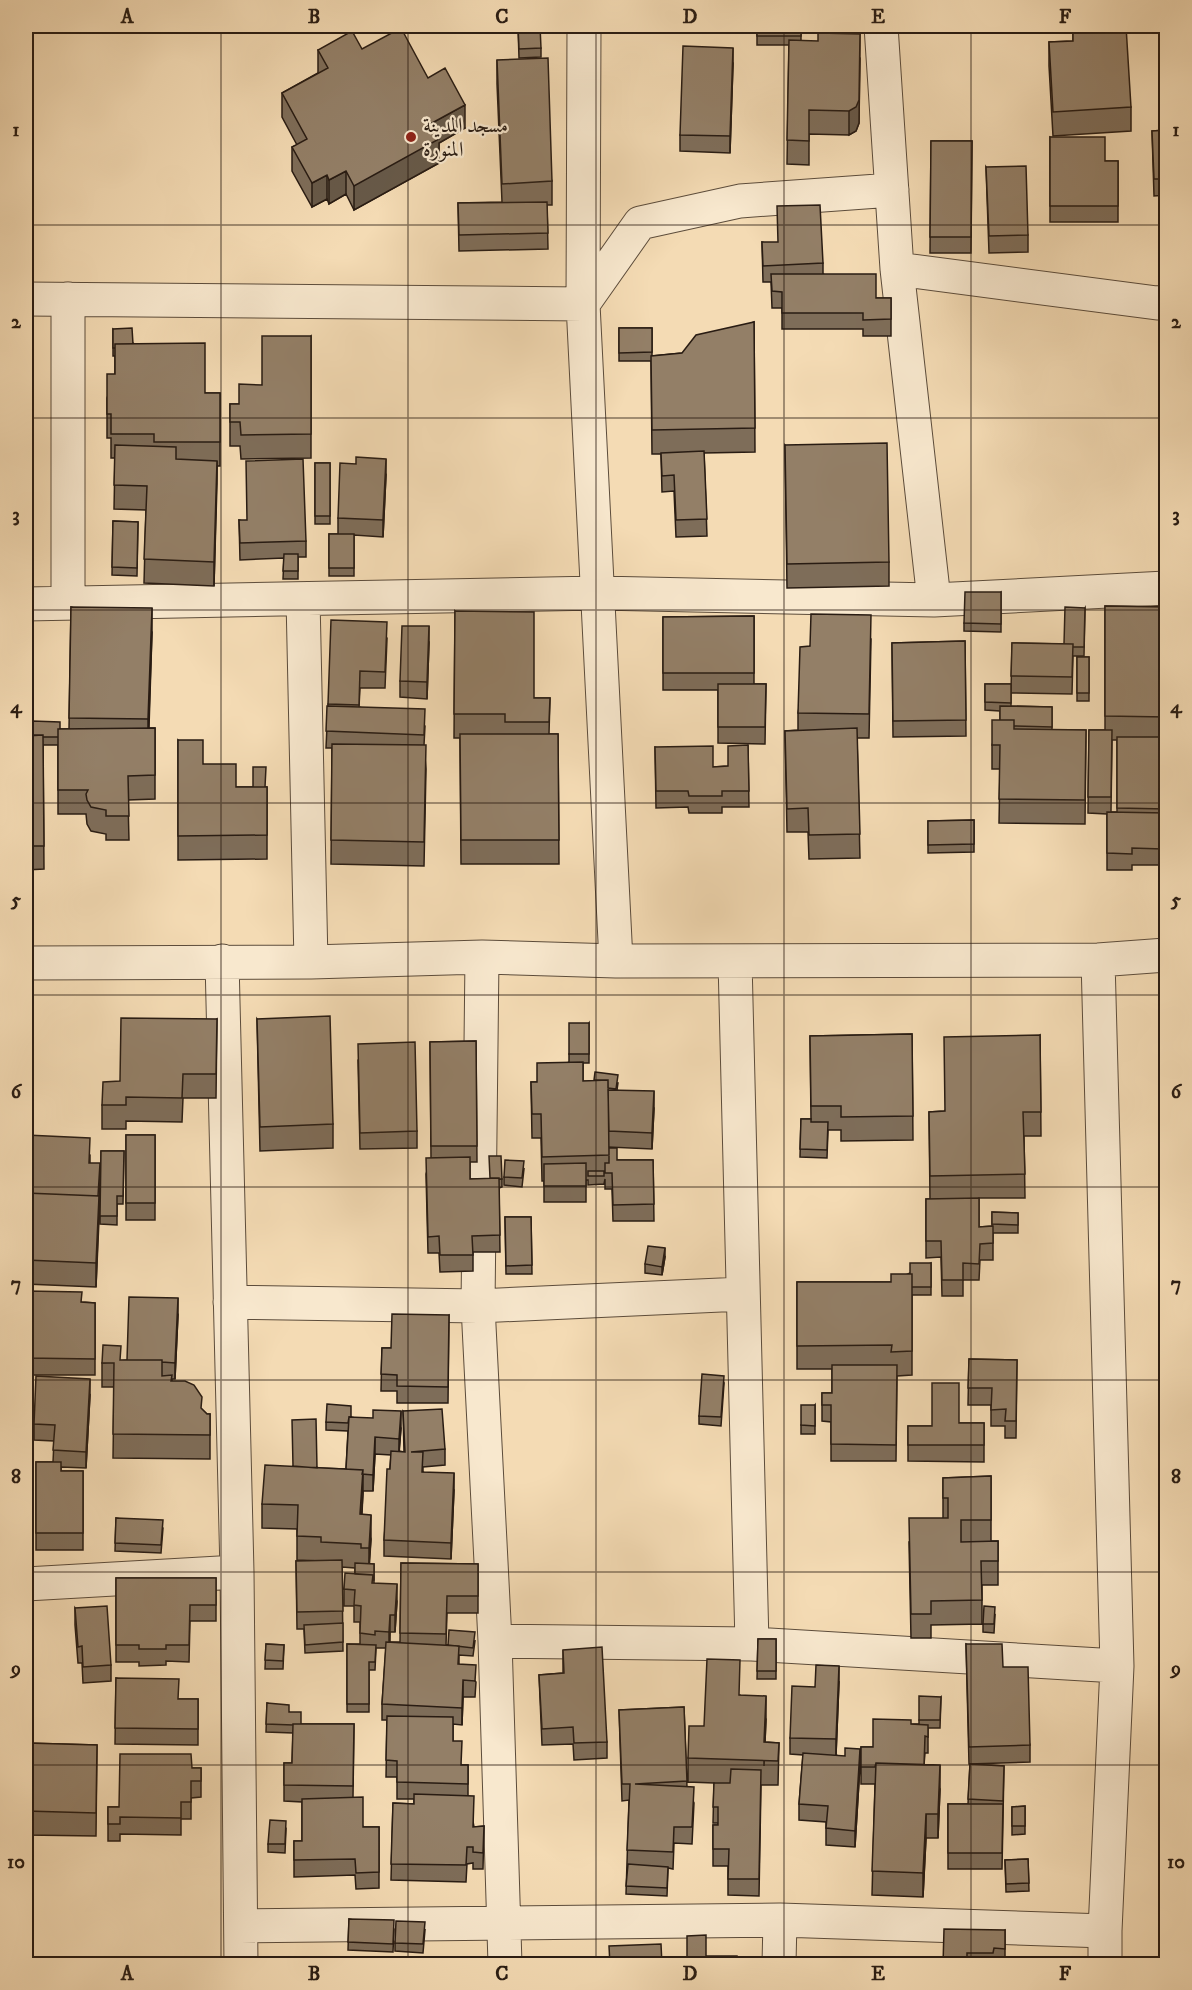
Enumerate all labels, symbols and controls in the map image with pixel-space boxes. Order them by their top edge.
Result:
text: A [120,5,135,30]
text: B [308,5,320,30]
text: C [495,5,509,30]
text: D [683,5,698,30]
text: E [871,5,885,30]
text: F [1059,5,1072,30]
place label: مسجد المدينة المنورة [423,113,508,163]
text: 1 [12,118,20,143]
text: 1 [1172,118,1180,143]
marker: مسجد المدينة المنورة [404,130,418,144]
text: 2 [11,310,22,335]
text: 2 [1171,310,1182,335]
text: 3 [12,503,20,528]
text: 3 [1172,503,1180,528]
text: 4 [10,695,23,720]
text: 4 [1170,695,1183,720]
text: 5 [10,888,21,913]
text: 5 [1170,888,1181,913]
text: 6 [11,1080,23,1105]
text: 6 [1171,1080,1183,1105]
text: 7 [11,1272,21,1297]
text: 7 [1171,1272,1181,1297]
text: 8 [11,1465,21,1490]
text: 8 [1171,1465,1181,1490]
text: 9 [9,1657,21,1682]
text: 9 [1169,1657,1181,1682]
text: 10 [7,1850,25,1875]
text: 10 [1167,1850,1185,1875]
text: A [120,1962,135,1987]
text: B [308,1962,320,1987]
text: C [495,1962,509,1987]
text: D [683,1962,698,1987]
text: E [871,1962,885,1987]
text: F [1059,1962,1072,1987]

